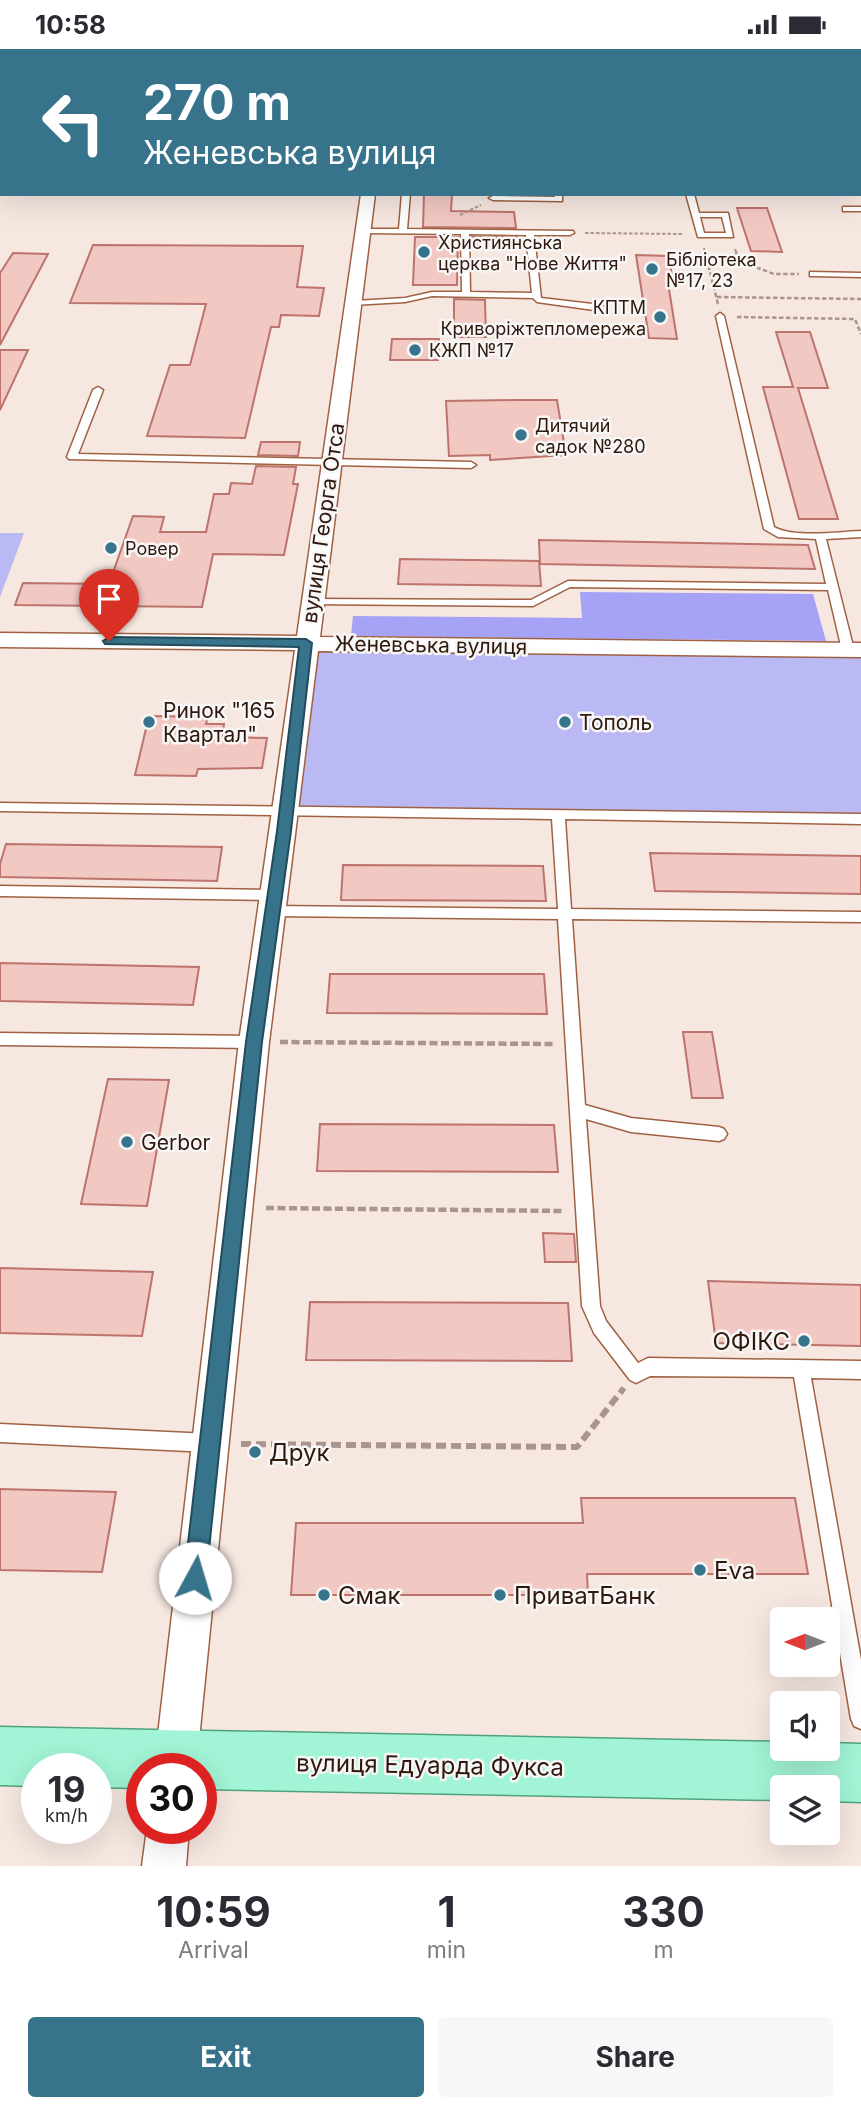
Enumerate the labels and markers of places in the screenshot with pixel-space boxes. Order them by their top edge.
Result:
place label: Християнська церква "Нове Життя" [438,232,627,274]
marker: Християнська церква "Нове Життя" [416,244,432,260]
place label: Бібліотека №17, 23 [666,249,757,291]
marker: Бібліотека №17, 23 [644,261,660,277]
place label: КПТМ Криворіжтепломережа [441,297,646,339]
marker: КПТМ Криворіжтепломережа [652,309,668,325]
place label: КЖП №17 [429,340,514,361]
marker: КЖП №17 [407,342,423,358]
place label: Дитячий садок №280 [535,415,646,457]
marker: Дитячий садок №280 [513,427,529,443]
place label: Ровер [125,538,179,559]
marker: Ровер [103,540,119,556]
pin [79,569,139,641]
place label: Ринок "165 Квартал" [163,698,275,747]
place label: Тополь [579,710,652,735]
marker: Ринок "165 Квартал" [141,714,157,730]
marker: Тополь [557,714,573,730]
place label: Gerbor [141,1130,211,1155]
marker: Gerbor [119,1134,135,1150]
place label: ОФІКС [712,1327,790,1356]
marker: ОФІКС [796,1333,812,1349]
place label: Друк [269,1438,329,1467]
marker: Друк [247,1444,263,1460]
place label: Eva [714,1556,755,1585]
marker: Eva [692,1562,708,1578]
place label: Смак [338,1581,401,1610]
place label: ПриватБанк [514,1581,656,1610]
marker: Смак [316,1587,332,1603]
marker: ПриватБанк [492,1587,508,1603]

